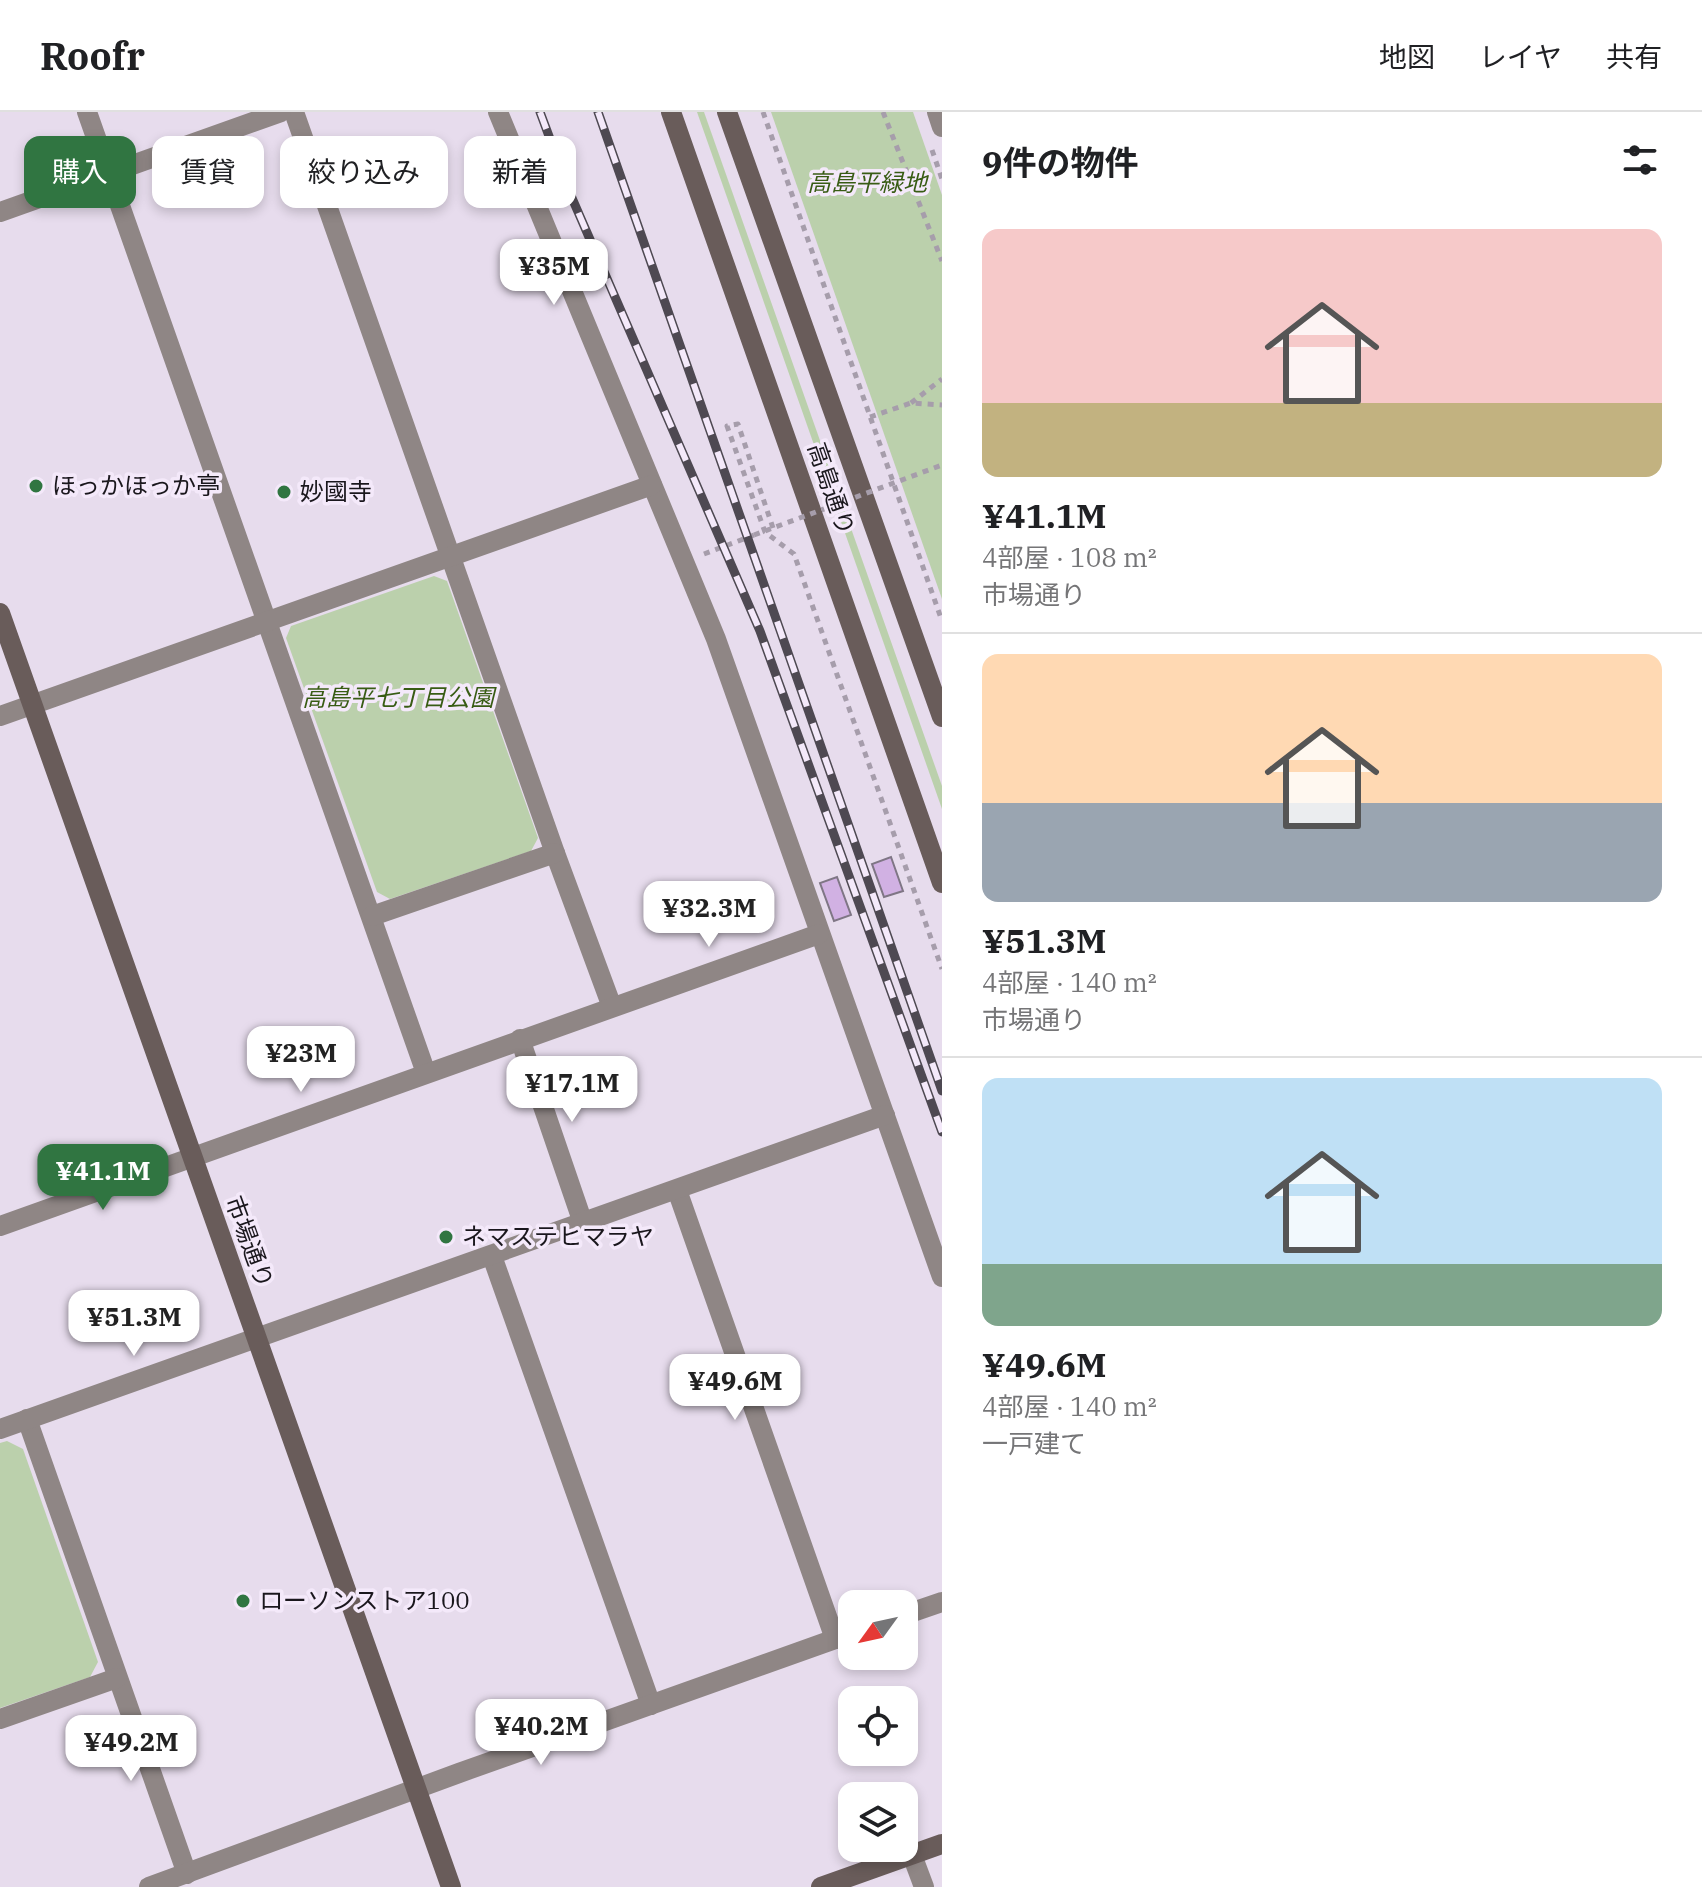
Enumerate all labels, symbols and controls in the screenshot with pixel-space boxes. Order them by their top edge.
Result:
text: Roofr [40,31,145,80]
text: 地図 [1379,38,1435,75]
text: レイヤ [1479,38,1562,75]
text: 共有 [1606,38,1662,75]
chip: 購入 [24,136,136,208]
chip: 賃貸 [152,136,264,208]
chip: 絞り込み [280,136,448,208]
chip: 新着 [464,136,576,208]
icon: filters [1618,138,1662,182]
text: 9件の物件 [982,140,1138,184]
park label: 高島平緑地 [807,166,930,198]
pin: ¥35M [507,239,601,307]
text: ¥35M [518,248,590,282]
icon: home [1250,281,1394,425]
street label: 高島通り [801,438,863,539]
place label: ほっかほっか亭 [52,469,220,501]
place label: 妙國寺 [300,475,372,507]
marker: ほっかほっか亭 [27,477,45,495]
marker: 妙國寺 [275,483,293,501]
text: ¥41.1M [982,493,1106,537]
text: 4部屋 · 108 m² [982,540,1157,574]
text: 市場通り [982,577,1086,611]
park label: 高島平七丁目公園 [302,681,497,713]
icon: home [1250,706,1394,850]
pin: ¥32.3M [644,881,774,949]
text: ¥32.3M [661,890,757,924]
text: ¥51.3M [982,918,1106,962]
text: 4部屋 · 140 m² [982,965,1157,999]
text: 市場通り [982,1002,1086,1036]
pin: ¥23M [254,1026,348,1094]
text: ¥23M [265,1035,337,1069]
pin: ¥17.1M [507,1056,637,1124]
text: ¥17.1M [524,1065,620,1099]
icon: home [1250,1130,1394,1274]
pin: ¥41.1M [38,1144,168,1212]
text: ¥41.1M [55,1153,151,1187]
street label: 市場通り [218,1191,281,1292]
place label: ネマステヒマラヤ [462,1220,654,1252]
marker: ネマステヒマラヤ [437,1228,455,1246]
pin: ¥51.3M [69,1290,199,1358]
text: ¥51.3M [86,1299,182,1333]
text: ¥49.6M [982,1342,1106,1386]
pin: ¥49.6M [670,1354,800,1422]
text: ¥49.6M [687,1363,783,1397]
text: 4部屋 · 140 m² [982,1389,1157,1423]
text: 一戸建て [982,1426,1086,1460]
place label: ローソンストア100 [259,1584,470,1616]
north arrow [838,1590,918,1670]
map controls [838,1590,918,1862]
marker: ローソンストア100 [234,1592,252,1610]
button: locate [838,1686,918,1766]
pin: ¥40.2M [476,1699,606,1767]
text: ¥40.2M [493,1708,589,1742]
pin: ¥49.2M [66,1715,196,1783]
text: ¥49.2M [83,1724,179,1758]
button: layers [838,1782,918,1862]

